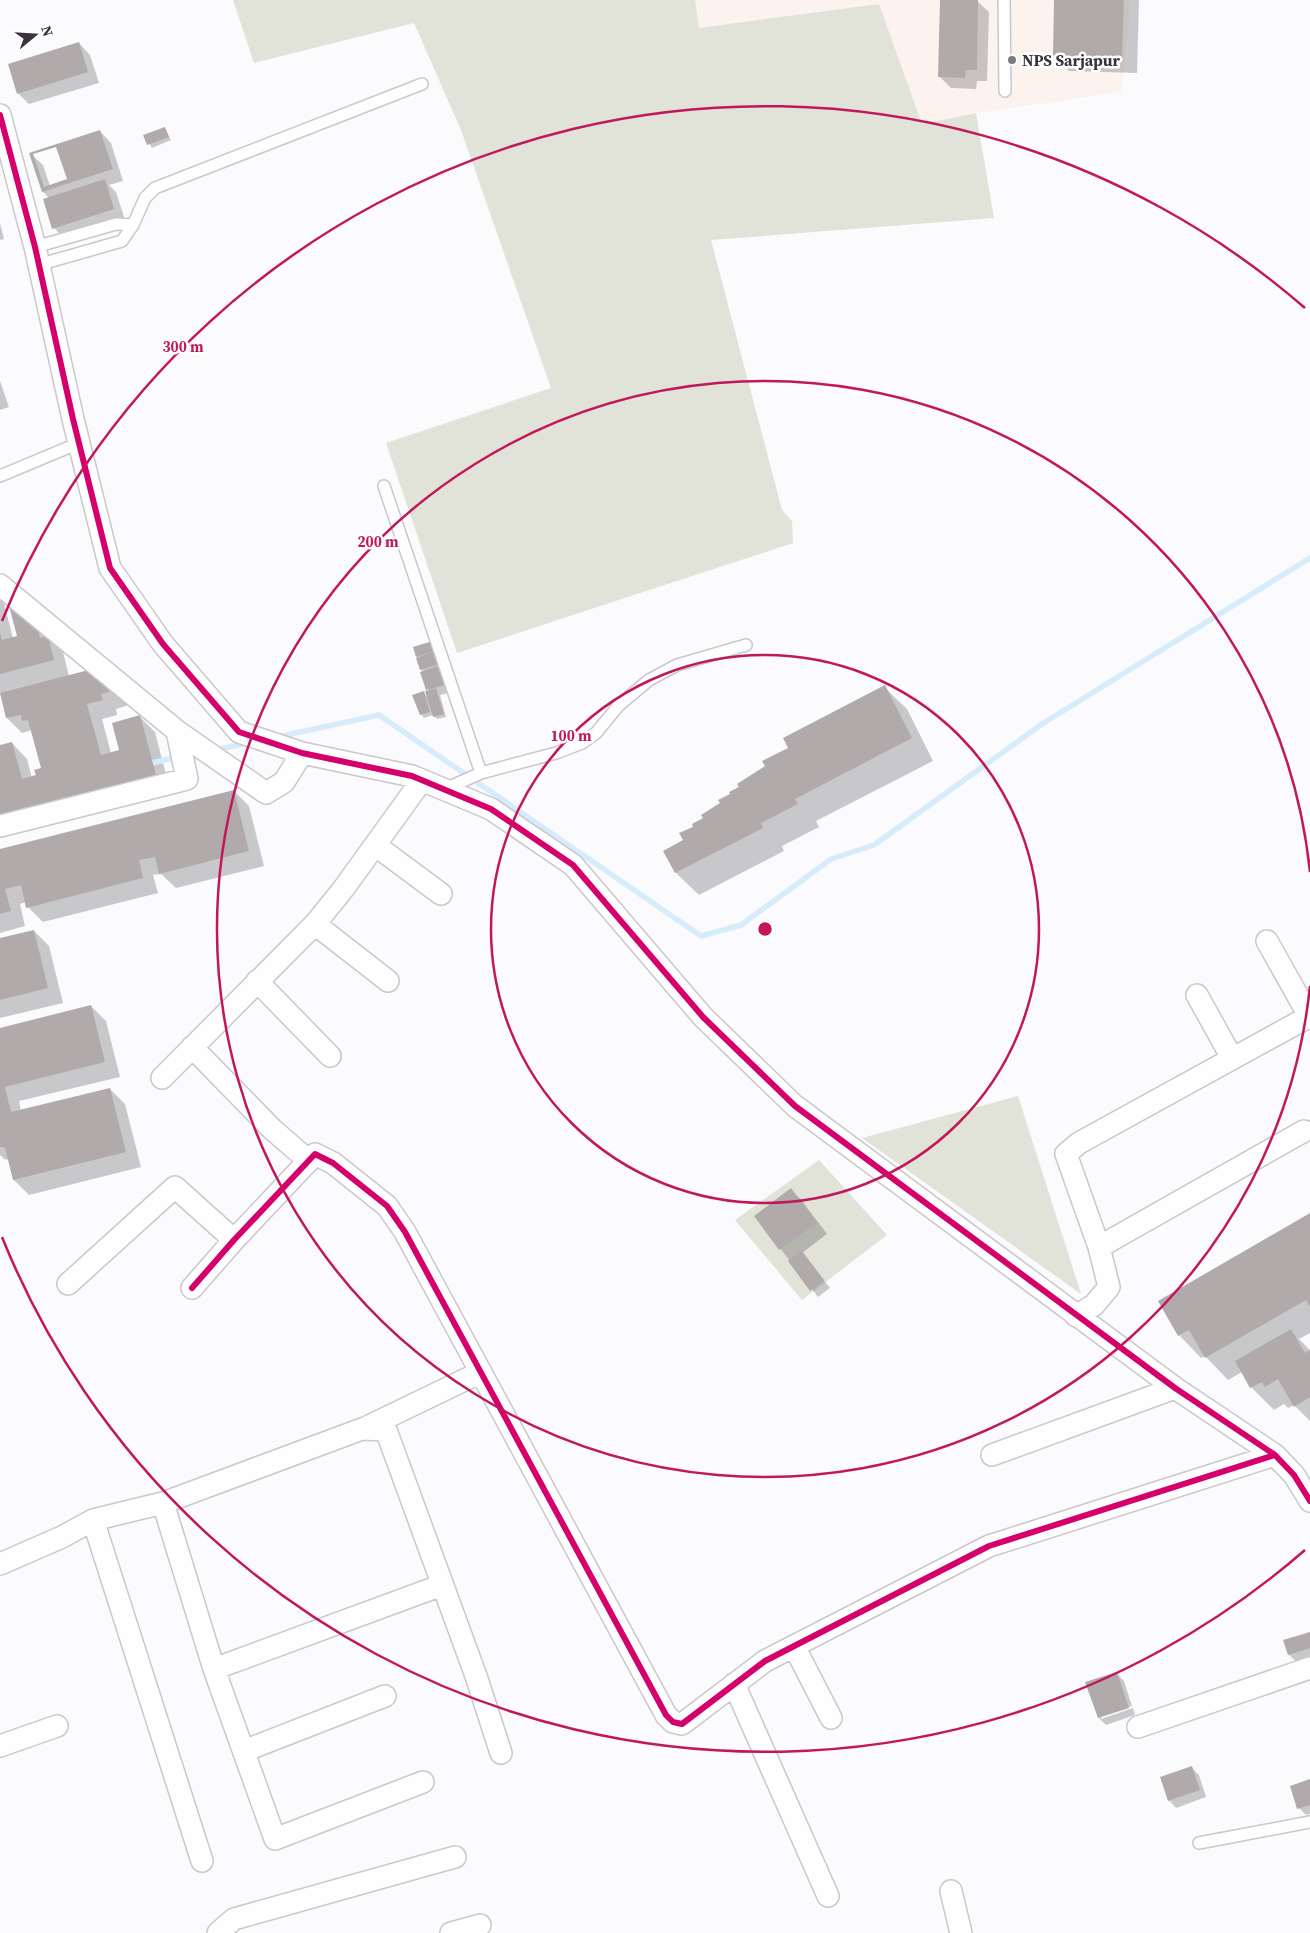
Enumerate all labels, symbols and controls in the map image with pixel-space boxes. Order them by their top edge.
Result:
north arrow [10,10,60,60]
text: N [36,23,58,39]
place label: NPS Sarjapur [1022,49,1120,71]
marker: NPS Sarjapur [1006,54,1018,66]
text: 300 m [162,336,204,357]
text: 200 m [357,531,399,552]
text: 100 m [550,725,592,746]
centre of rings [756,920,774,938]

